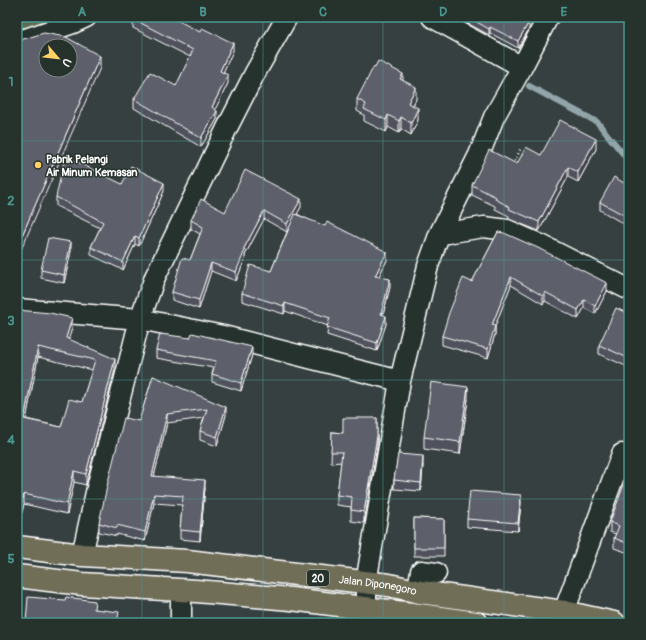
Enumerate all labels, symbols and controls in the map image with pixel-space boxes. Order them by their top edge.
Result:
text: A [78,4,87,20]
text: B [199,4,207,20]
text: C [319,4,327,20]
text: D [439,4,447,20]
text: E [561,4,568,20]
north arrow [38,38,78,78]
text: U [59,56,74,69]
text: 1 [8,74,14,90]
place label: Pabrik Pelangi Air Minum Kemasan [46,153,138,179]
marker: Pabrik Pelangi Air Minum Kemasan [33,160,43,170]
text: 2 [7,193,15,209]
text: 3 [7,313,15,329]
text: 4 [7,432,15,448]
text: 5 [7,551,15,567]
road number: 20 [307,570,329,586]
street label: Jalan Diponegoro [338,573,418,598]

